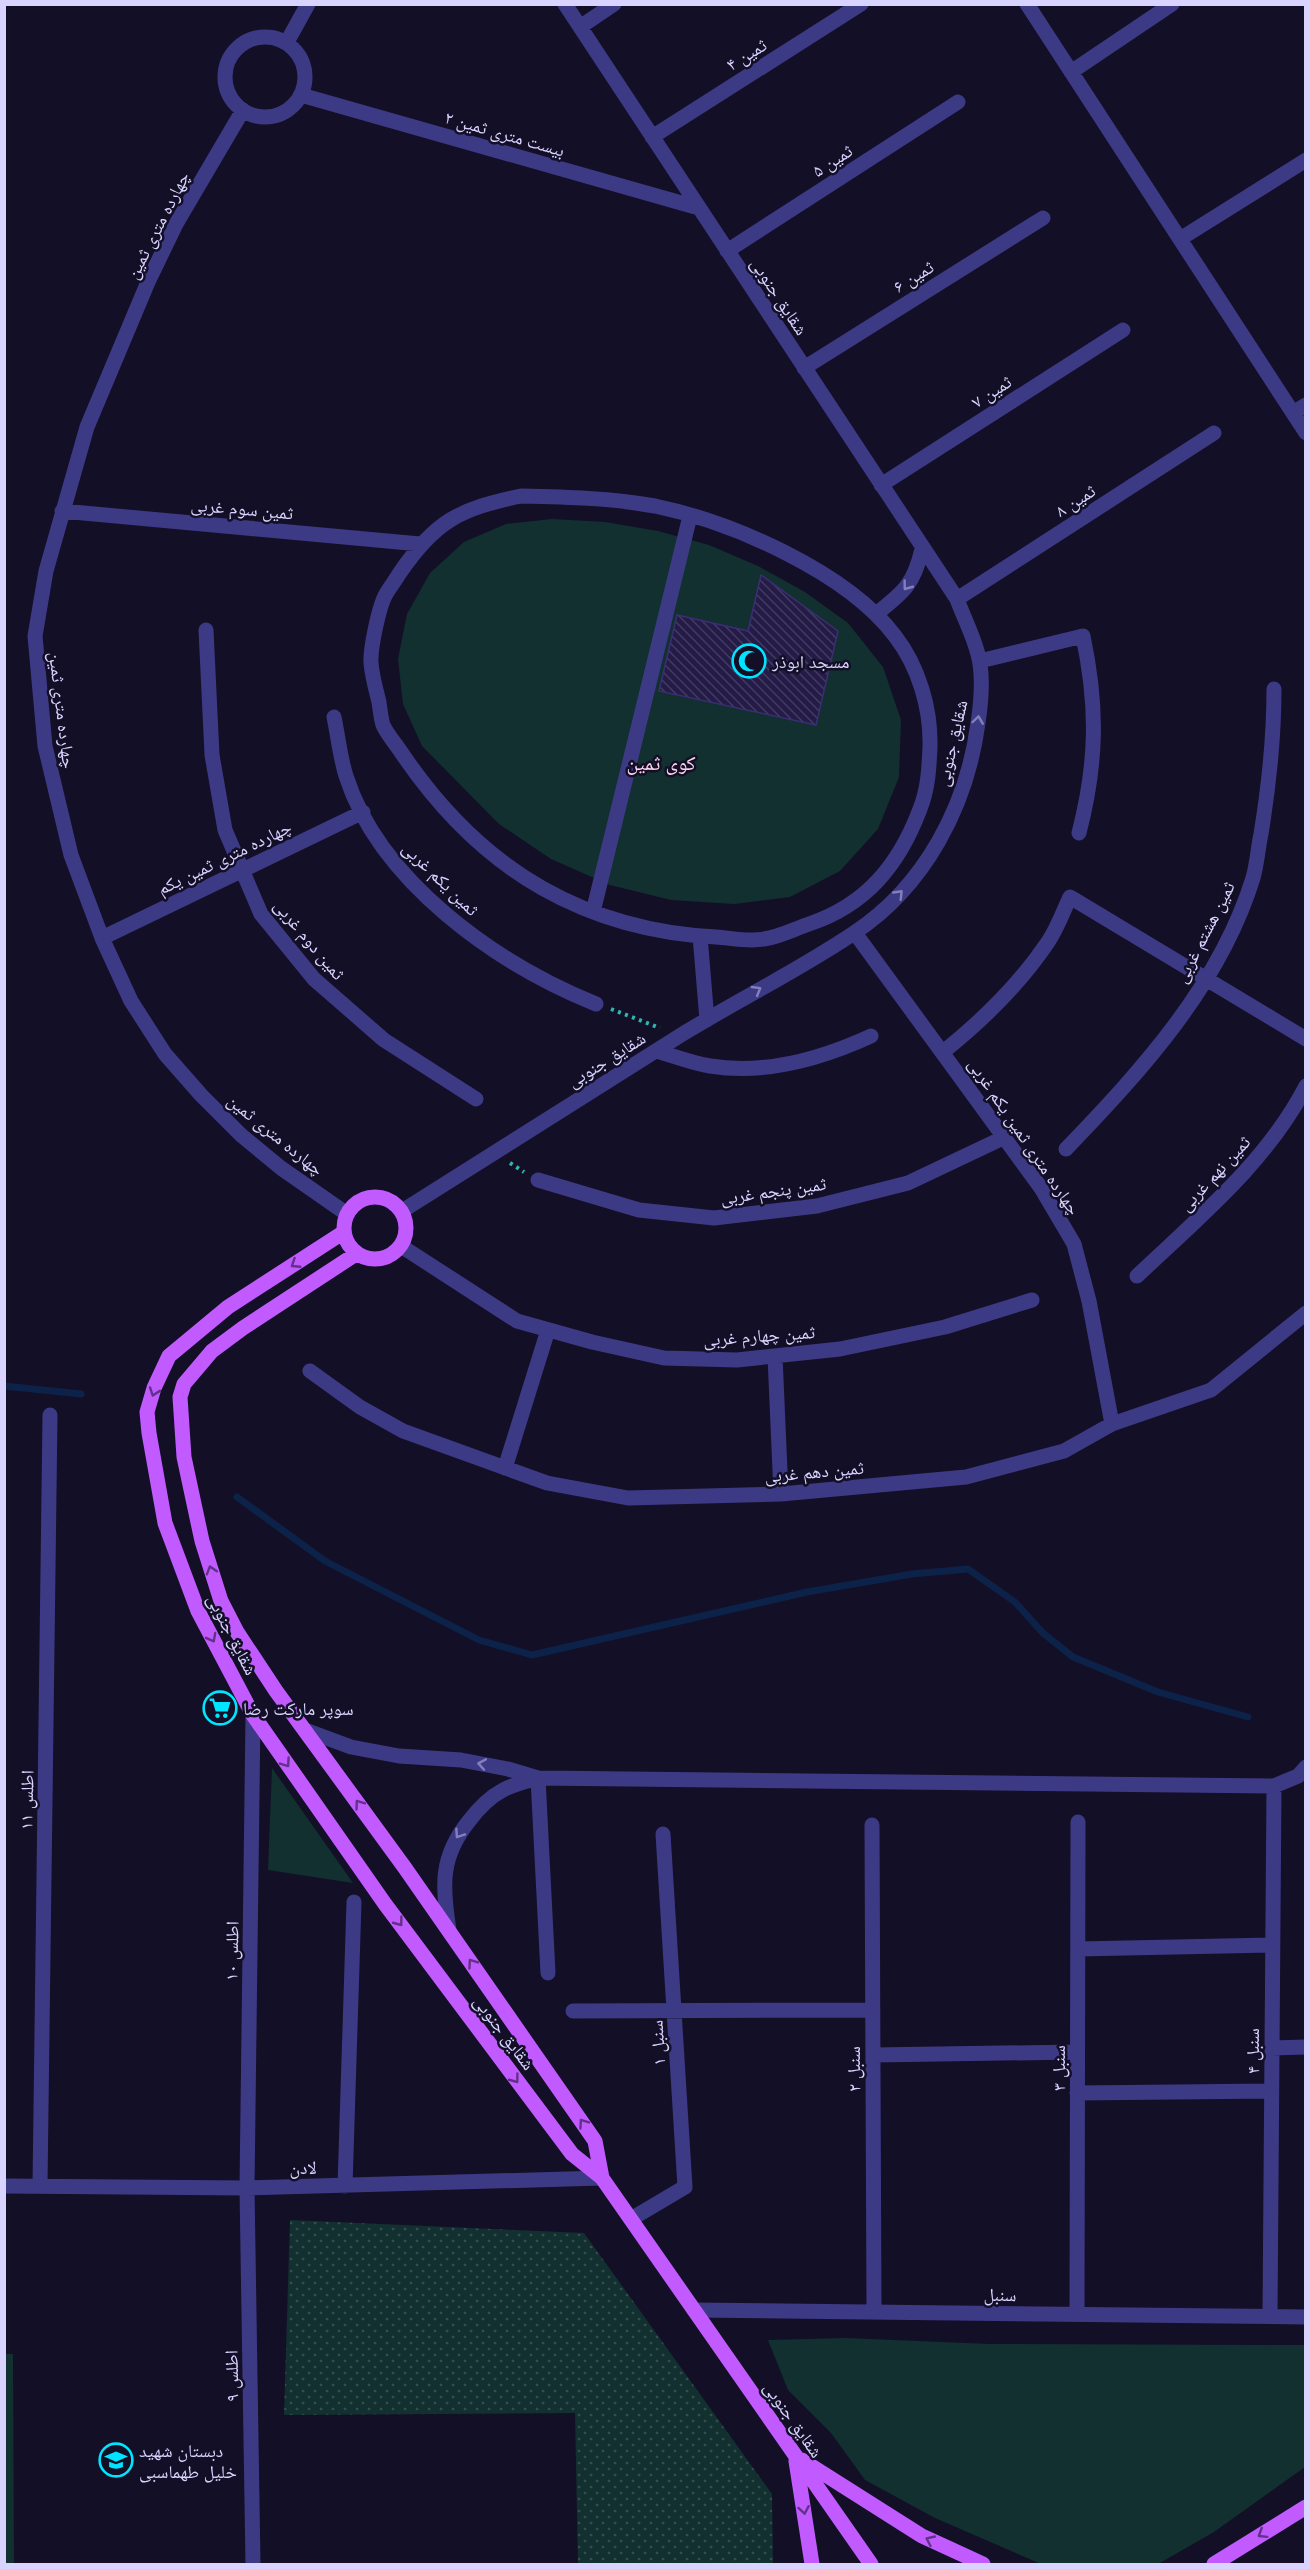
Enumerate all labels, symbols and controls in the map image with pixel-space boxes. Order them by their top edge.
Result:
street label: ثمین ۴ [721,32,771,76]
street label: بیست متری ثمین ۲ [442,104,568,162]
street label: ثمین ۵ [807,138,857,182]
street label: چهارده متری ثمین [120,167,194,283]
street label: شقایق جنوبی [746,252,814,340]
street label: ثمین ۶ [888,254,938,298]
street label: ثمین ۷ [966,369,1016,413]
street label: ثمین ۸ [1050,478,1100,522]
street label: ثمین سوم غربی [190,492,294,525]
one-way arrow [903,580,914,591]
mosque icon: مسجد ابوذر [731,643,767,679]
place label: مسجد ابوذر [771,649,849,673]
street label: چهارده متری ثمین [44,650,82,770]
street label: شقایق جنوبی [929,697,973,789]
one-way arrow [972,715,984,725]
district label: کوی ثمین [626,749,696,776]
street label: چهارده متری ثمین یکم [153,814,295,901]
street label: ثمین یکم غربی [397,835,484,921]
street label: ثمین هشتم غربی [1168,877,1241,987]
one-way arrow [892,891,903,901]
street label: ثمین دوم غربی [268,894,351,985]
one-way arrow [751,986,761,997]
street label: شقایق جنوبی [562,1025,650,1093]
street label: چهارده متری ثمین یکم غربی [963,1053,1087,1220]
street label: چهارده متری ثمین [223,1088,329,1180]
street label: ثمین نهم غربی [1173,1130,1256,1217]
street label: ثمین پنجم غربی [719,1171,828,1210]
one-way arrow [291,1257,302,1268]
street label: ثمین چهارم غربی [702,1319,816,1352]
one-way arrow [148,1386,161,1397]
street label: ثمین دهم غربی [763,1455,865,1488]
one-way arrow [206,1565,218,1576]
street label: شقایق جنوبی [202,1589,264,1679]
one-way arrow [205,1632,216,1642]
supermarket icon: سوپر مارکت رضا [202,1690,238,1726]
place label: سوپر مارکت رضا [243,1696,354,1720]
one-way arrow [279,1756,290,1767]
one-way arrow [477,1758,487,1771]
street label: اطلس ۱۱ [13,1770,39,1830]
one-way arrow [355,1800,366,1811]
one-way arrow [456,1828,467,1839]
one-way arrow [391,1916,402,1927]
street label: اطلس ۱۰ [218,1921,244,1981]
one-way arrow [468,1959,479,1970]
street label: شقایق جنوبی [469,1990,541,2074]
street label: سنبل ۱ [643,2019,671,2067]
street label: سنبل ۴ [1240,2028,1264,2074]
street label: سنبل ۳ [1046,2045,1070,2091]
street label: سنبل ۲ [841,2046,865,2092]
one-way arrow [508,2072,519,2083]
one-way arrow [579,2119,590,2130]
street label: لادن [289,2155,317,2179]
street label: سنبل [983,2282,1017,2306]
street label: اطلس ۹ [219,2350,243,2402]
street label: شقایق جنوبی [759,2376,829,2462]
place label: دبستان شهید خلیل طهماسبی [139,2438,237,2483]
school or university icon: دبستان شهید خلیل طهماسبی [98,2442,134,2478]
one-way arrow [797,2504,810,2514]
one-way arrow [1258,2527,1268,2539]
one-way arrow [926,2535,937,2547]

